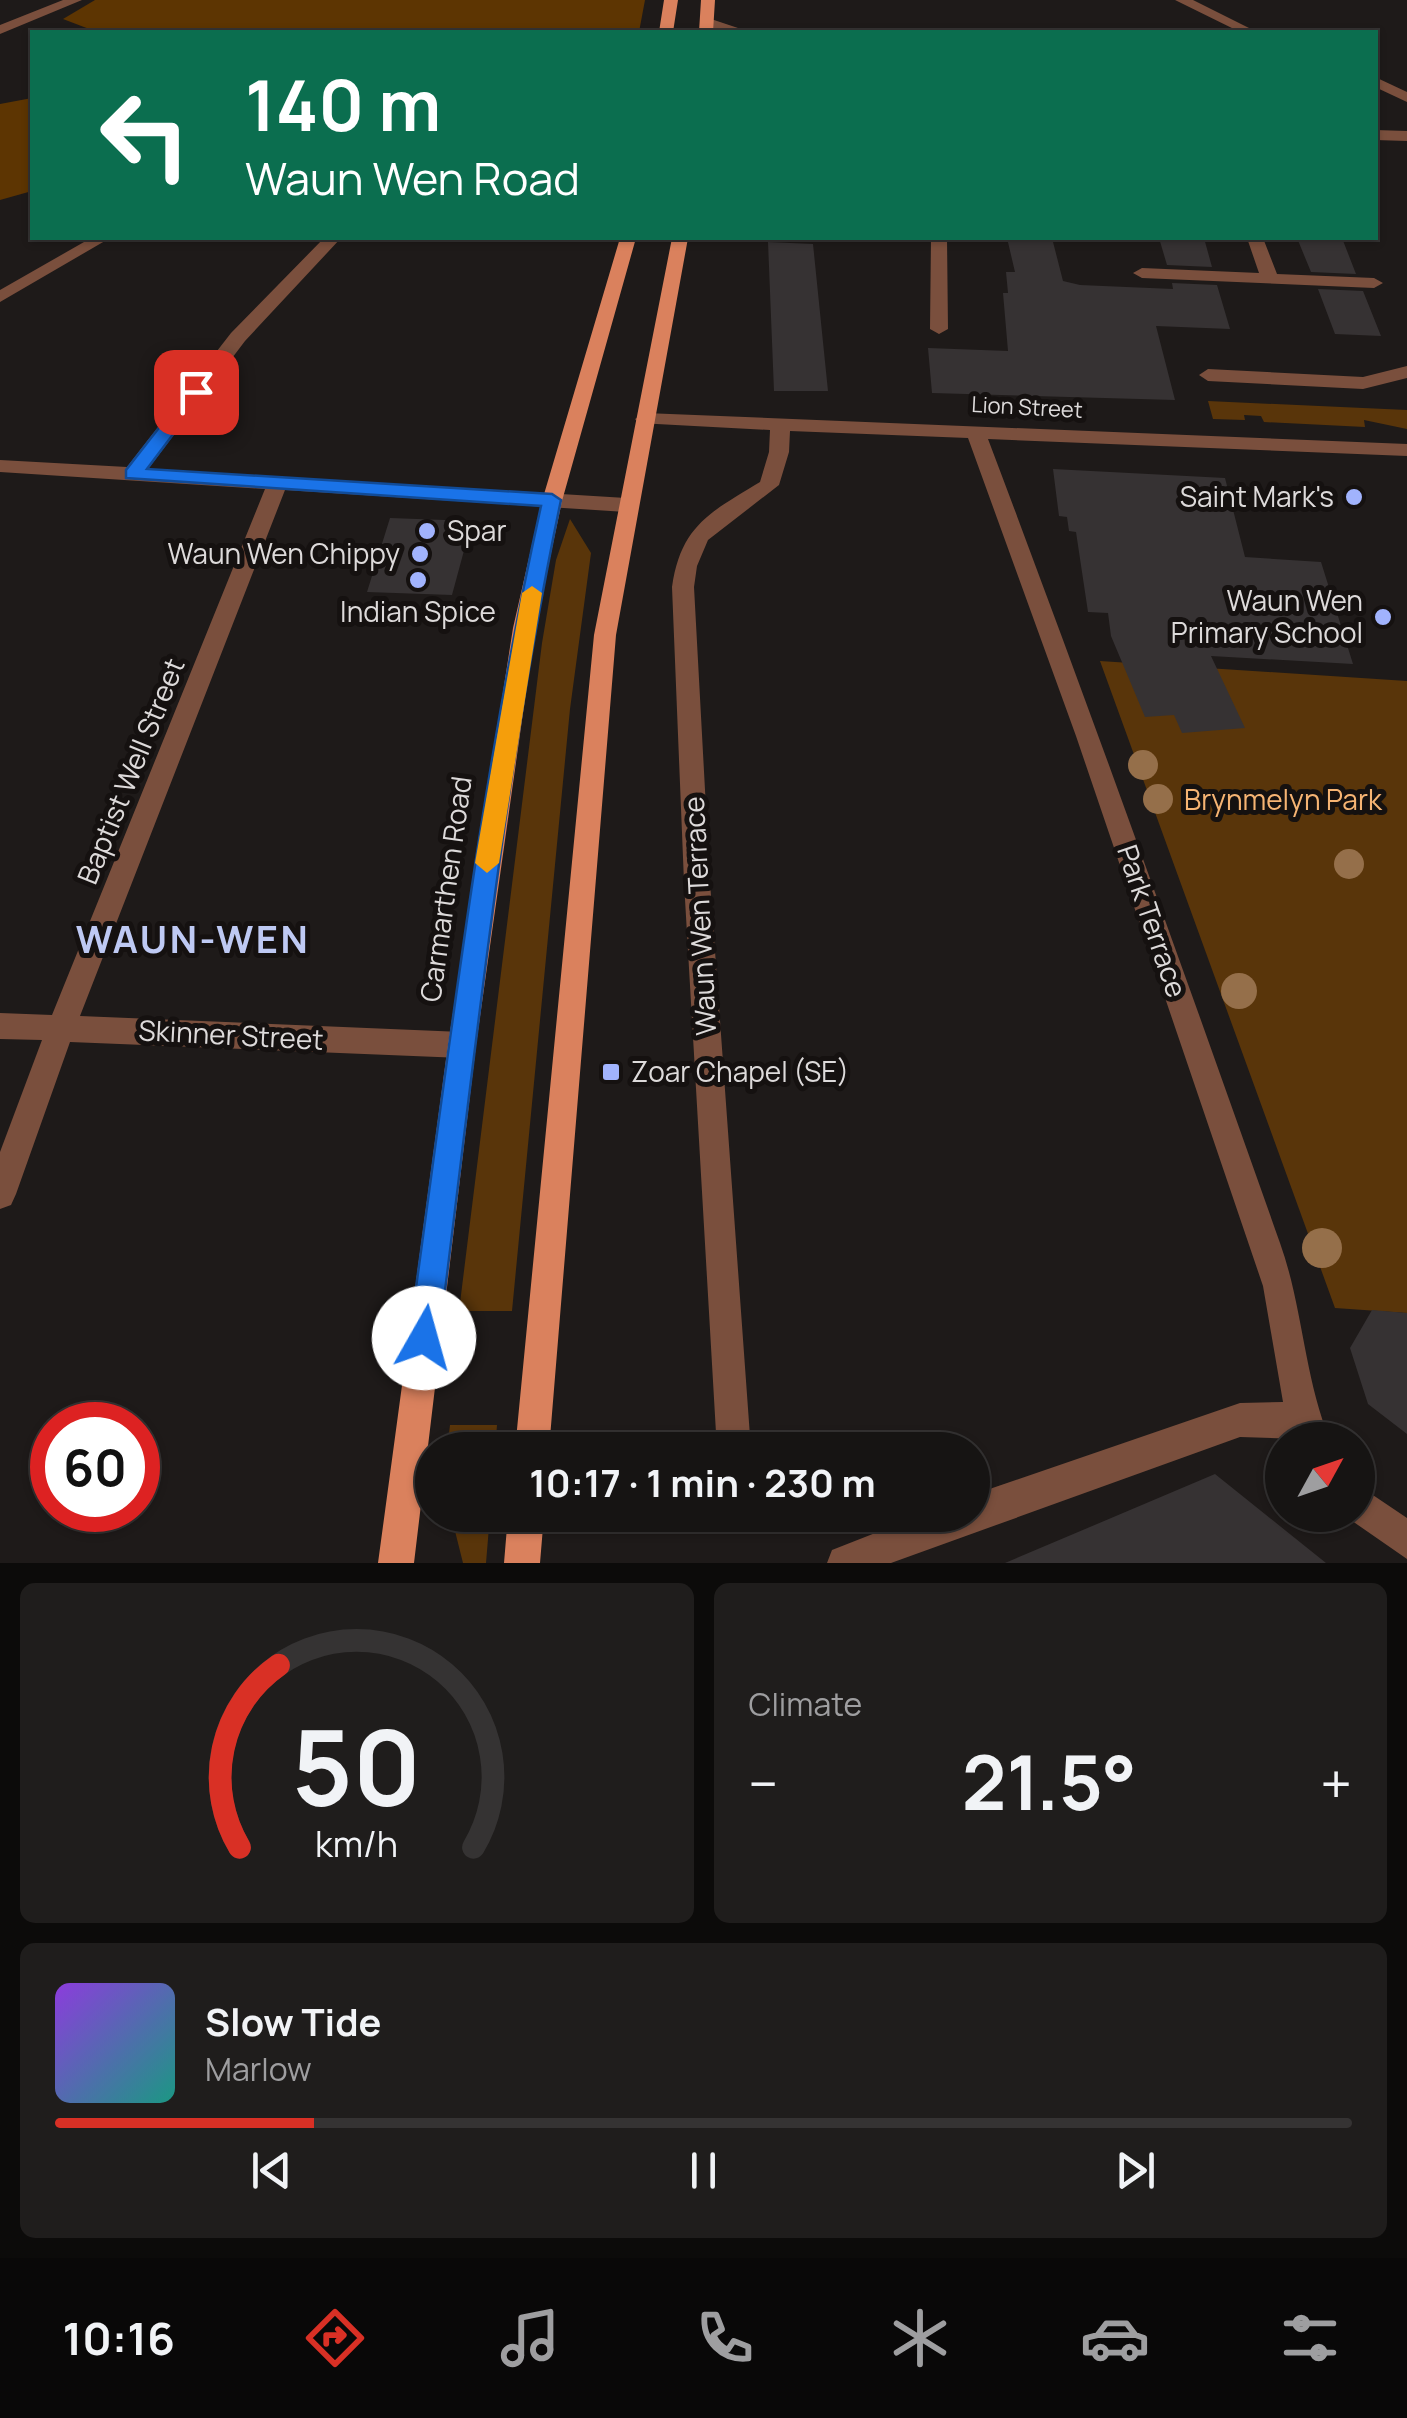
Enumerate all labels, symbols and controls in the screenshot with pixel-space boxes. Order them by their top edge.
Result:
text: 140 m [245,56,441,152]
icon: left [80,70,210,200]
text: Waun Wen Road [245,147,580,209]
pin [154,350,239,435]
icon: arrive [169,365,224,420]
street label: Lion Street [971,389,1084,425]
place label: Saint Mark's [1180,477,1334,515]
marker: Saint Mark's [1343,486,1365,508]
place label: Spar [447,511,507,549]
marker: Spar [416,520,438,542]
place label: Waun Wen Chippy [167,534,400,572]
marker: Waun Wen Chippy [409,543,431,565]
marker: Indian Spice [407,569,429,591]
place label: Waun Wen Primary School [1171,581,1363,651]
place label: Indian Spice [340,592,496,630]
marker: Waun Wen Primary School [1372,606,1394,628]
street label: Baptist Well Street [67,652,193,889]
street label: Carmarthen Road [410,774,480,1004]
park label: Brynmelyn Park [1184,780,1383,818]
street label: Waun Wen Terrace [674,795,724,1037]
street label: Park Terrace [1109,839,1197,1002]
district label: WAUN-WEN [76,912,310,964]
street label: Skinner Street [138,1010,324,1058]
place label: Zoar Chapel (SE) [631,1052,849,1090]
marker: Zoar Chapel (SE) [600,1061,622,1083]
position arrow [372,1286,476,1390]
speed limit sign: 60 [30,1402,160,1532]
north arrow [1265,1422,1375,1532]
map controls [1265,1422,1375,1532]
text: 10:17 · 1 min · 230 m [529,1456,876,1508]
text: Climate [749,1682,862,1726]
text: 50 [292,1694,421,1836]
text: 21.5° [962,1730,1137,1833]
text: − [749,1745,778,1821]
text: + [1320,1745,1352,1821]
text: km/h [315,1819,398,1868]
text: Slow Tide [205,1995,382,2047]
text: Marlow [205,2047,312,2091]
icon: previous [244,2143,299,2198]
icon: pause [676,2143,731,2198]
icon: next [1108,2143,1163,2198]
icon: directions [300,2303,370,2373]
icon: music [495,2303,565,2373]
icon: phone [690,2303,760,2373]
icon: climate [885,2303,955,2373]
icon: car [1080,2303,1150,2373]
icon: filters [1275,2303,1345,2373]
text: 10:16 [62,2307,175,2369]

